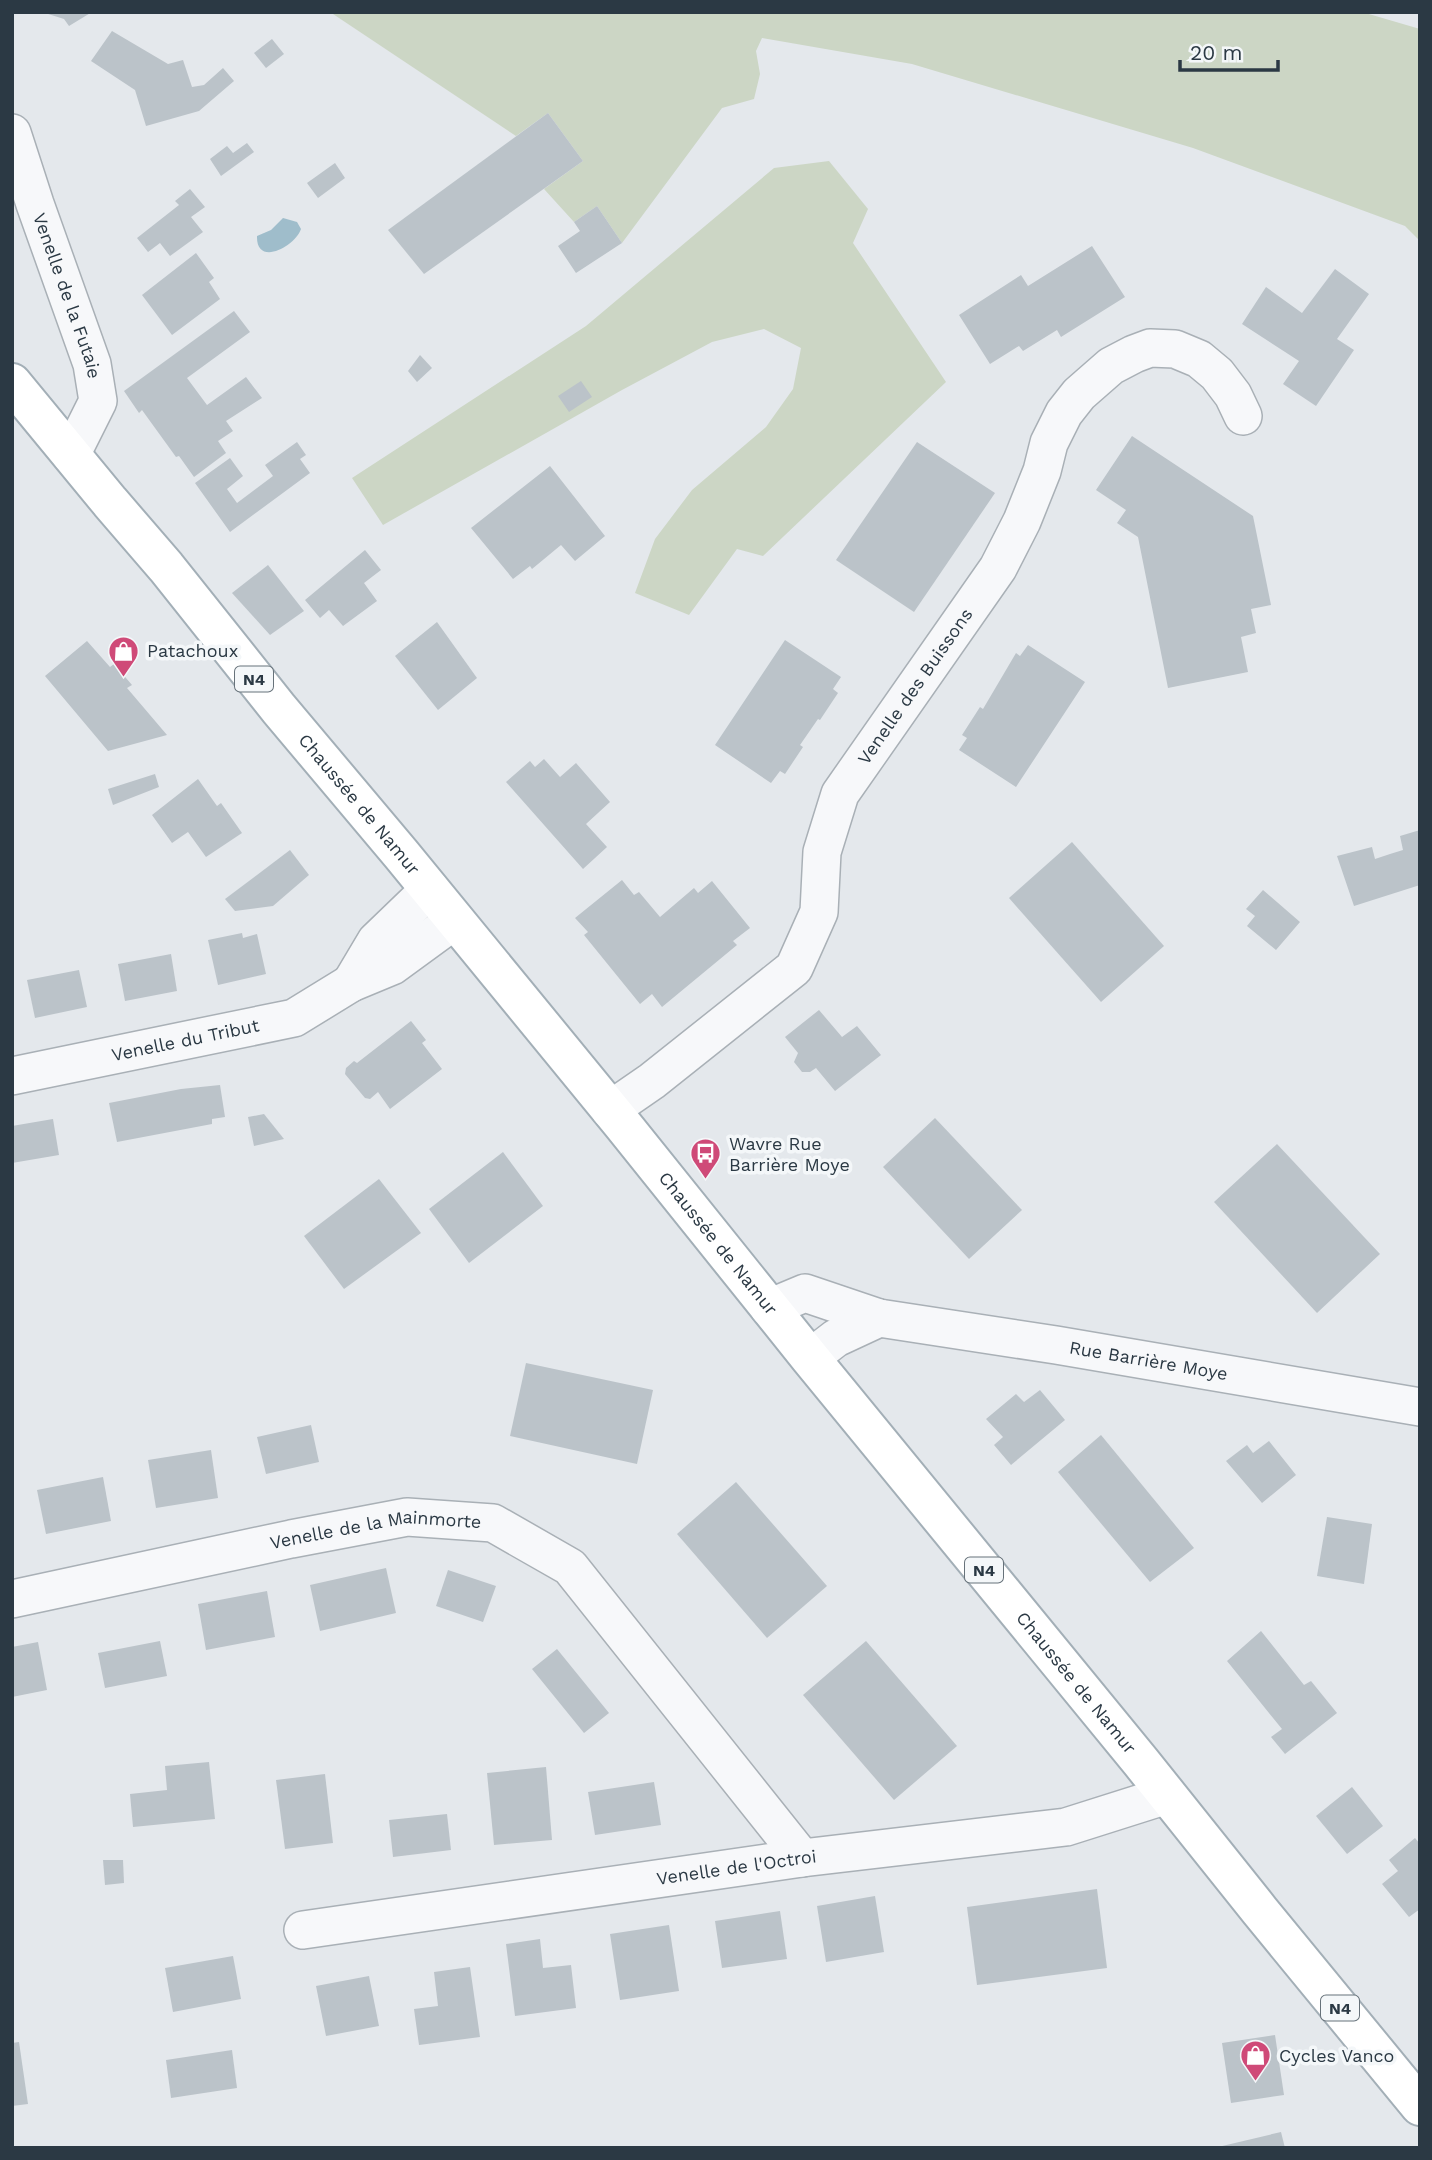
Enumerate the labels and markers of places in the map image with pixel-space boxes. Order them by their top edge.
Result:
shop icon: Patachoux [107,634,141,678]
place label: Patachoux [147,640,238,661]
place label: Wavre Rue Barrière Moye [729,1133,850,1175]
bus stop icon: Wavre Rue Barrière Moye [689,1137,723,1181]
shop icon: Cycles Vanco [1239,2039,1273,2083]
place label: Cycles Vanco [1279,2045,1394,2066]

